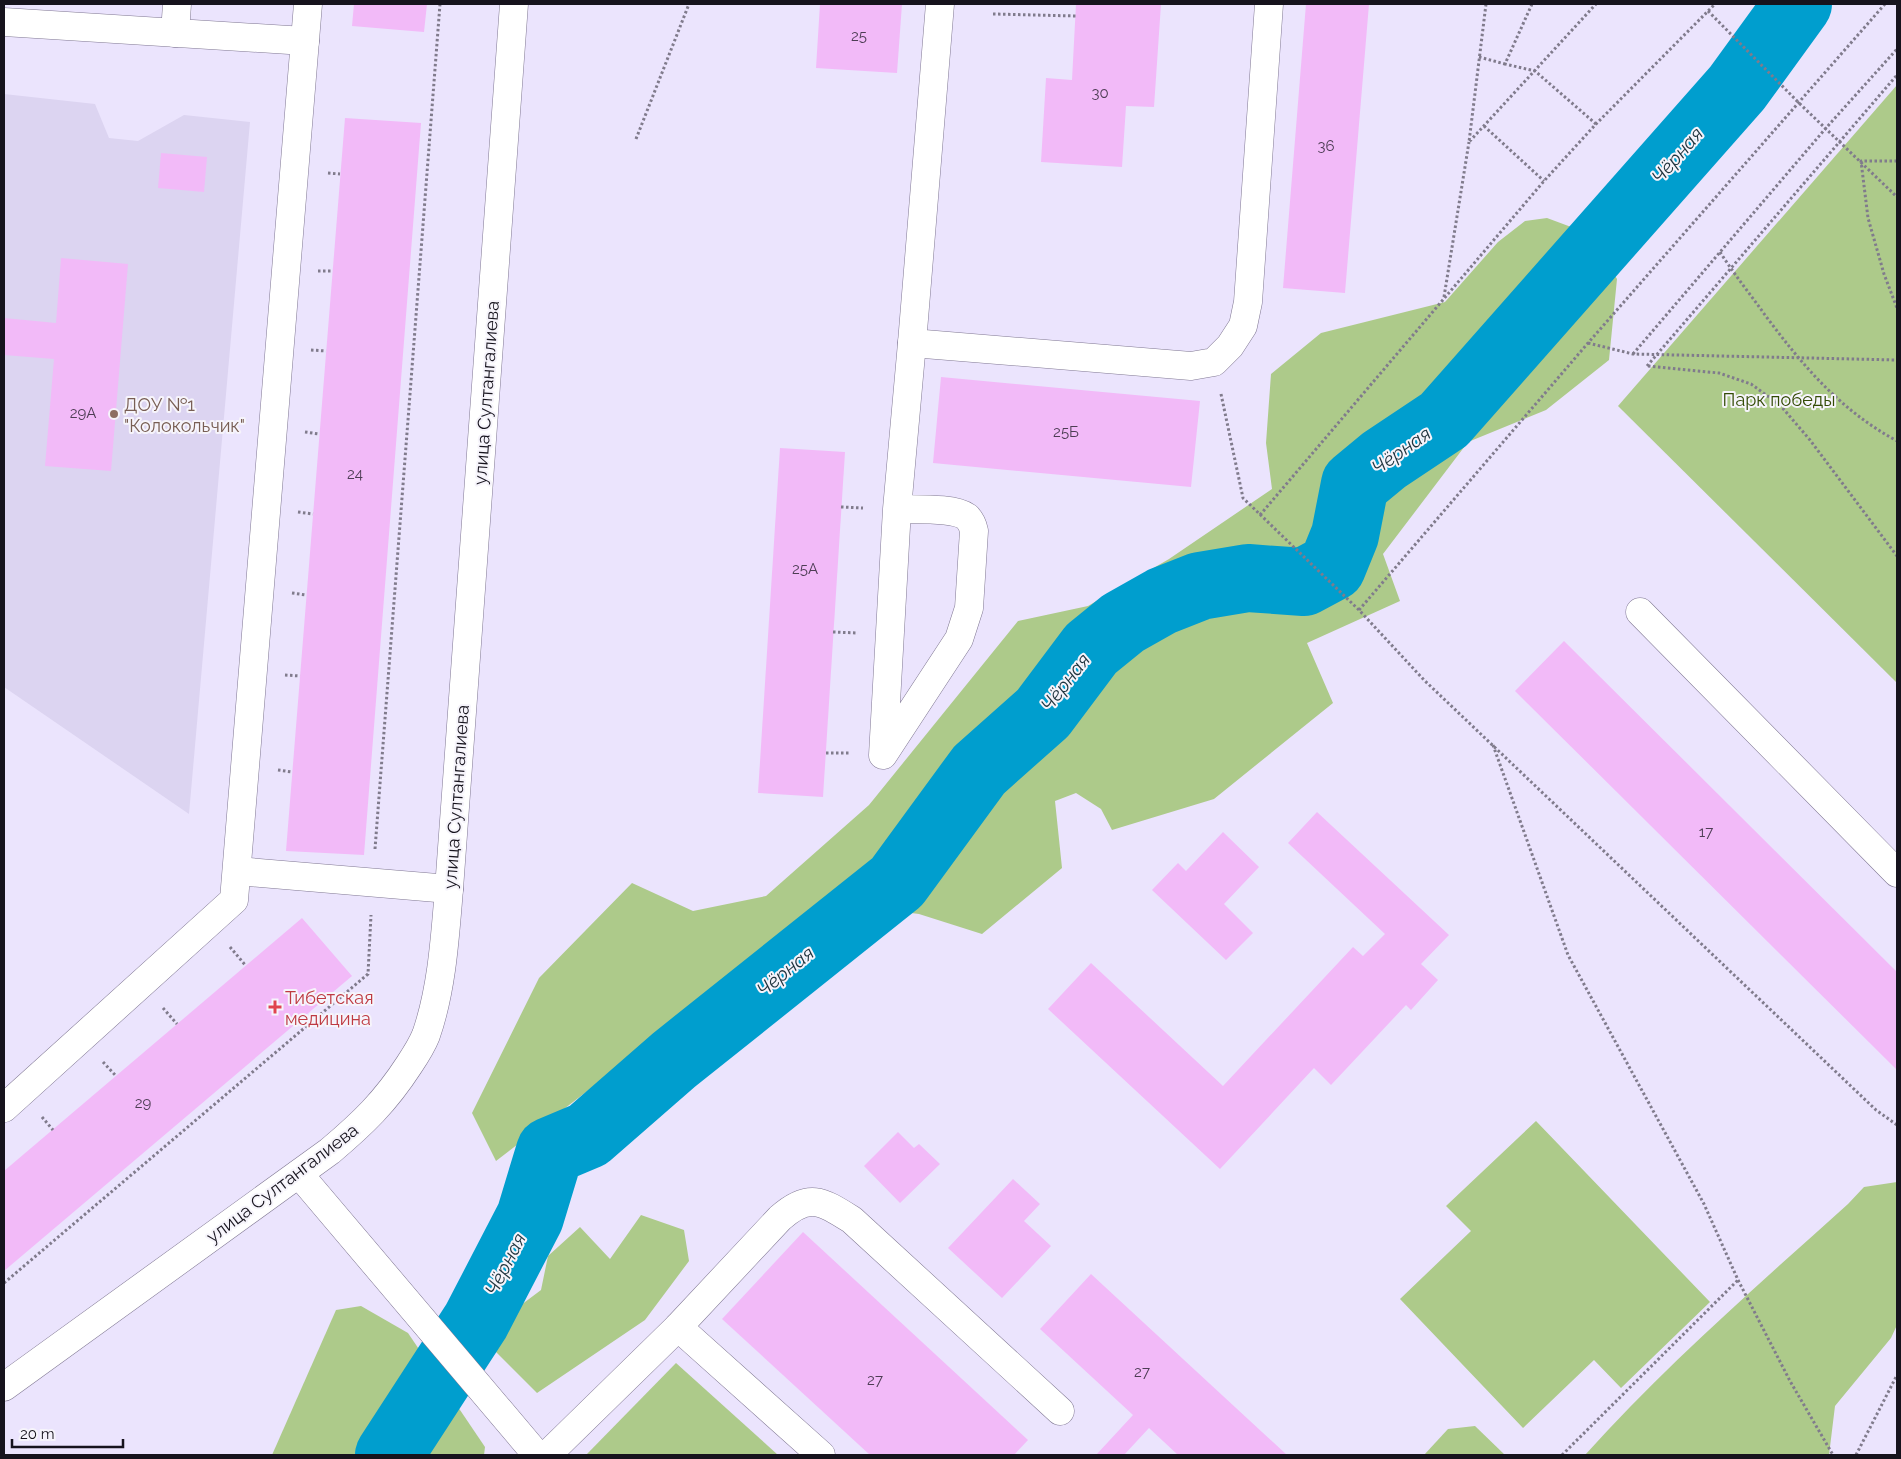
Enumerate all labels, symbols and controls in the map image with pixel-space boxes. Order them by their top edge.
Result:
house number: 25 [851,27,867,45]
house number: 30 [1091,84,1109,102]
water label: Чёрная [1647,123,1707,187]
house number: 36 [1317,137,1335,155]
street label: улица Султангалиева [469,300,503,486]
park label: Парк победы [1723,389,1835,410]
place label: ДОУ №1 "Колокольчик" [124,394,245,436]
house number: 29А [70,404,96,422]
marker: ДОУ №1 "Колокольчик" [108,408,120,420]
water label: Чёрная [1367,422,1435,478]
house number: 25Б [1053,423,1079,441]
house number: 24 [347,465,363,483]
house number: 25А [792,560,818,578]
water label: Чёрная [1036,649,1094,715]
street label: улица Султангалиева [439,704,473,890]
house number: 17 [1699,823,1713,841]
water label: Чёрная [752,941,818,1001]
place label: Тибетская медицина [285,987,374,1029]
marker: Тибетская медицина [269,1001,281,1013]
house number: 29 [135,1094,152,1112]
street label: улица Султангалиева [202,1119,362,1247]
water label: Чёрная [480,1229,530,1299]
house number: 27 [1134,1363,1150,1381]
house number: 27 [867,1371,883,1389]
scale bar [12,1416,124,1448]
text: 20 m [20,1425,55,1443]

